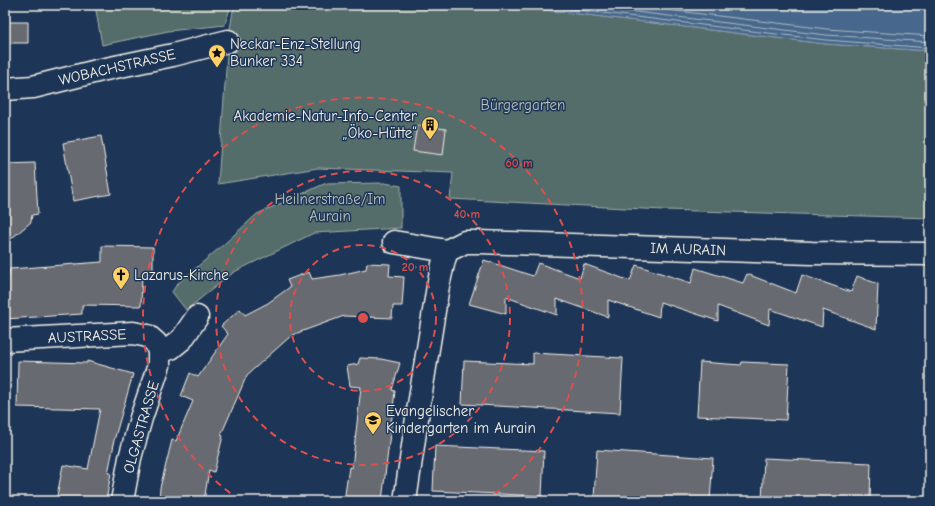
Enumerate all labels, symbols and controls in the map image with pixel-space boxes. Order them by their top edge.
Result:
place label: Neckar-Enz-Stellung Bunker 334 [230,35,361,70]
place icon: Neckar-Enz-Stellung Bunker 334 [207,43,227,68]
street label: WOBACHSTRASSE [57,45,177,89]
park label: Bürgergarten [481,96,565,114]
place label: Akademie-Natur-Info-Center „Öko-Hütte“ [233,107,417,142]
building icon: Akademie-Natur-Info-Center „Öko-Hütte“ [420,115,440,140]
text: 60 m [506,156,532,170]
park label: Heilnerstraße/Im Aurain [275,190,386,225]
text: 40 m [454,207,480,221]
street label: IM AURAIN [650,239,726,259]
text: 20 m [402,260,428,274]
church icon: Lazarus-Kirche [111,265,131,290]
place label: Lazarus-Kirche [134,266,229,284]
centre of rings [356,311,370,325]
street label: AUSTRASSE [47,325,127,347]
street label: OLGASTRASSE [119,379,163,475]
place label: Evangelischer Kindergarten im Aurain [386,402,536,437]
school or university icon: Evangelischer Kindergarten im Aurain [363,410,383,435]

